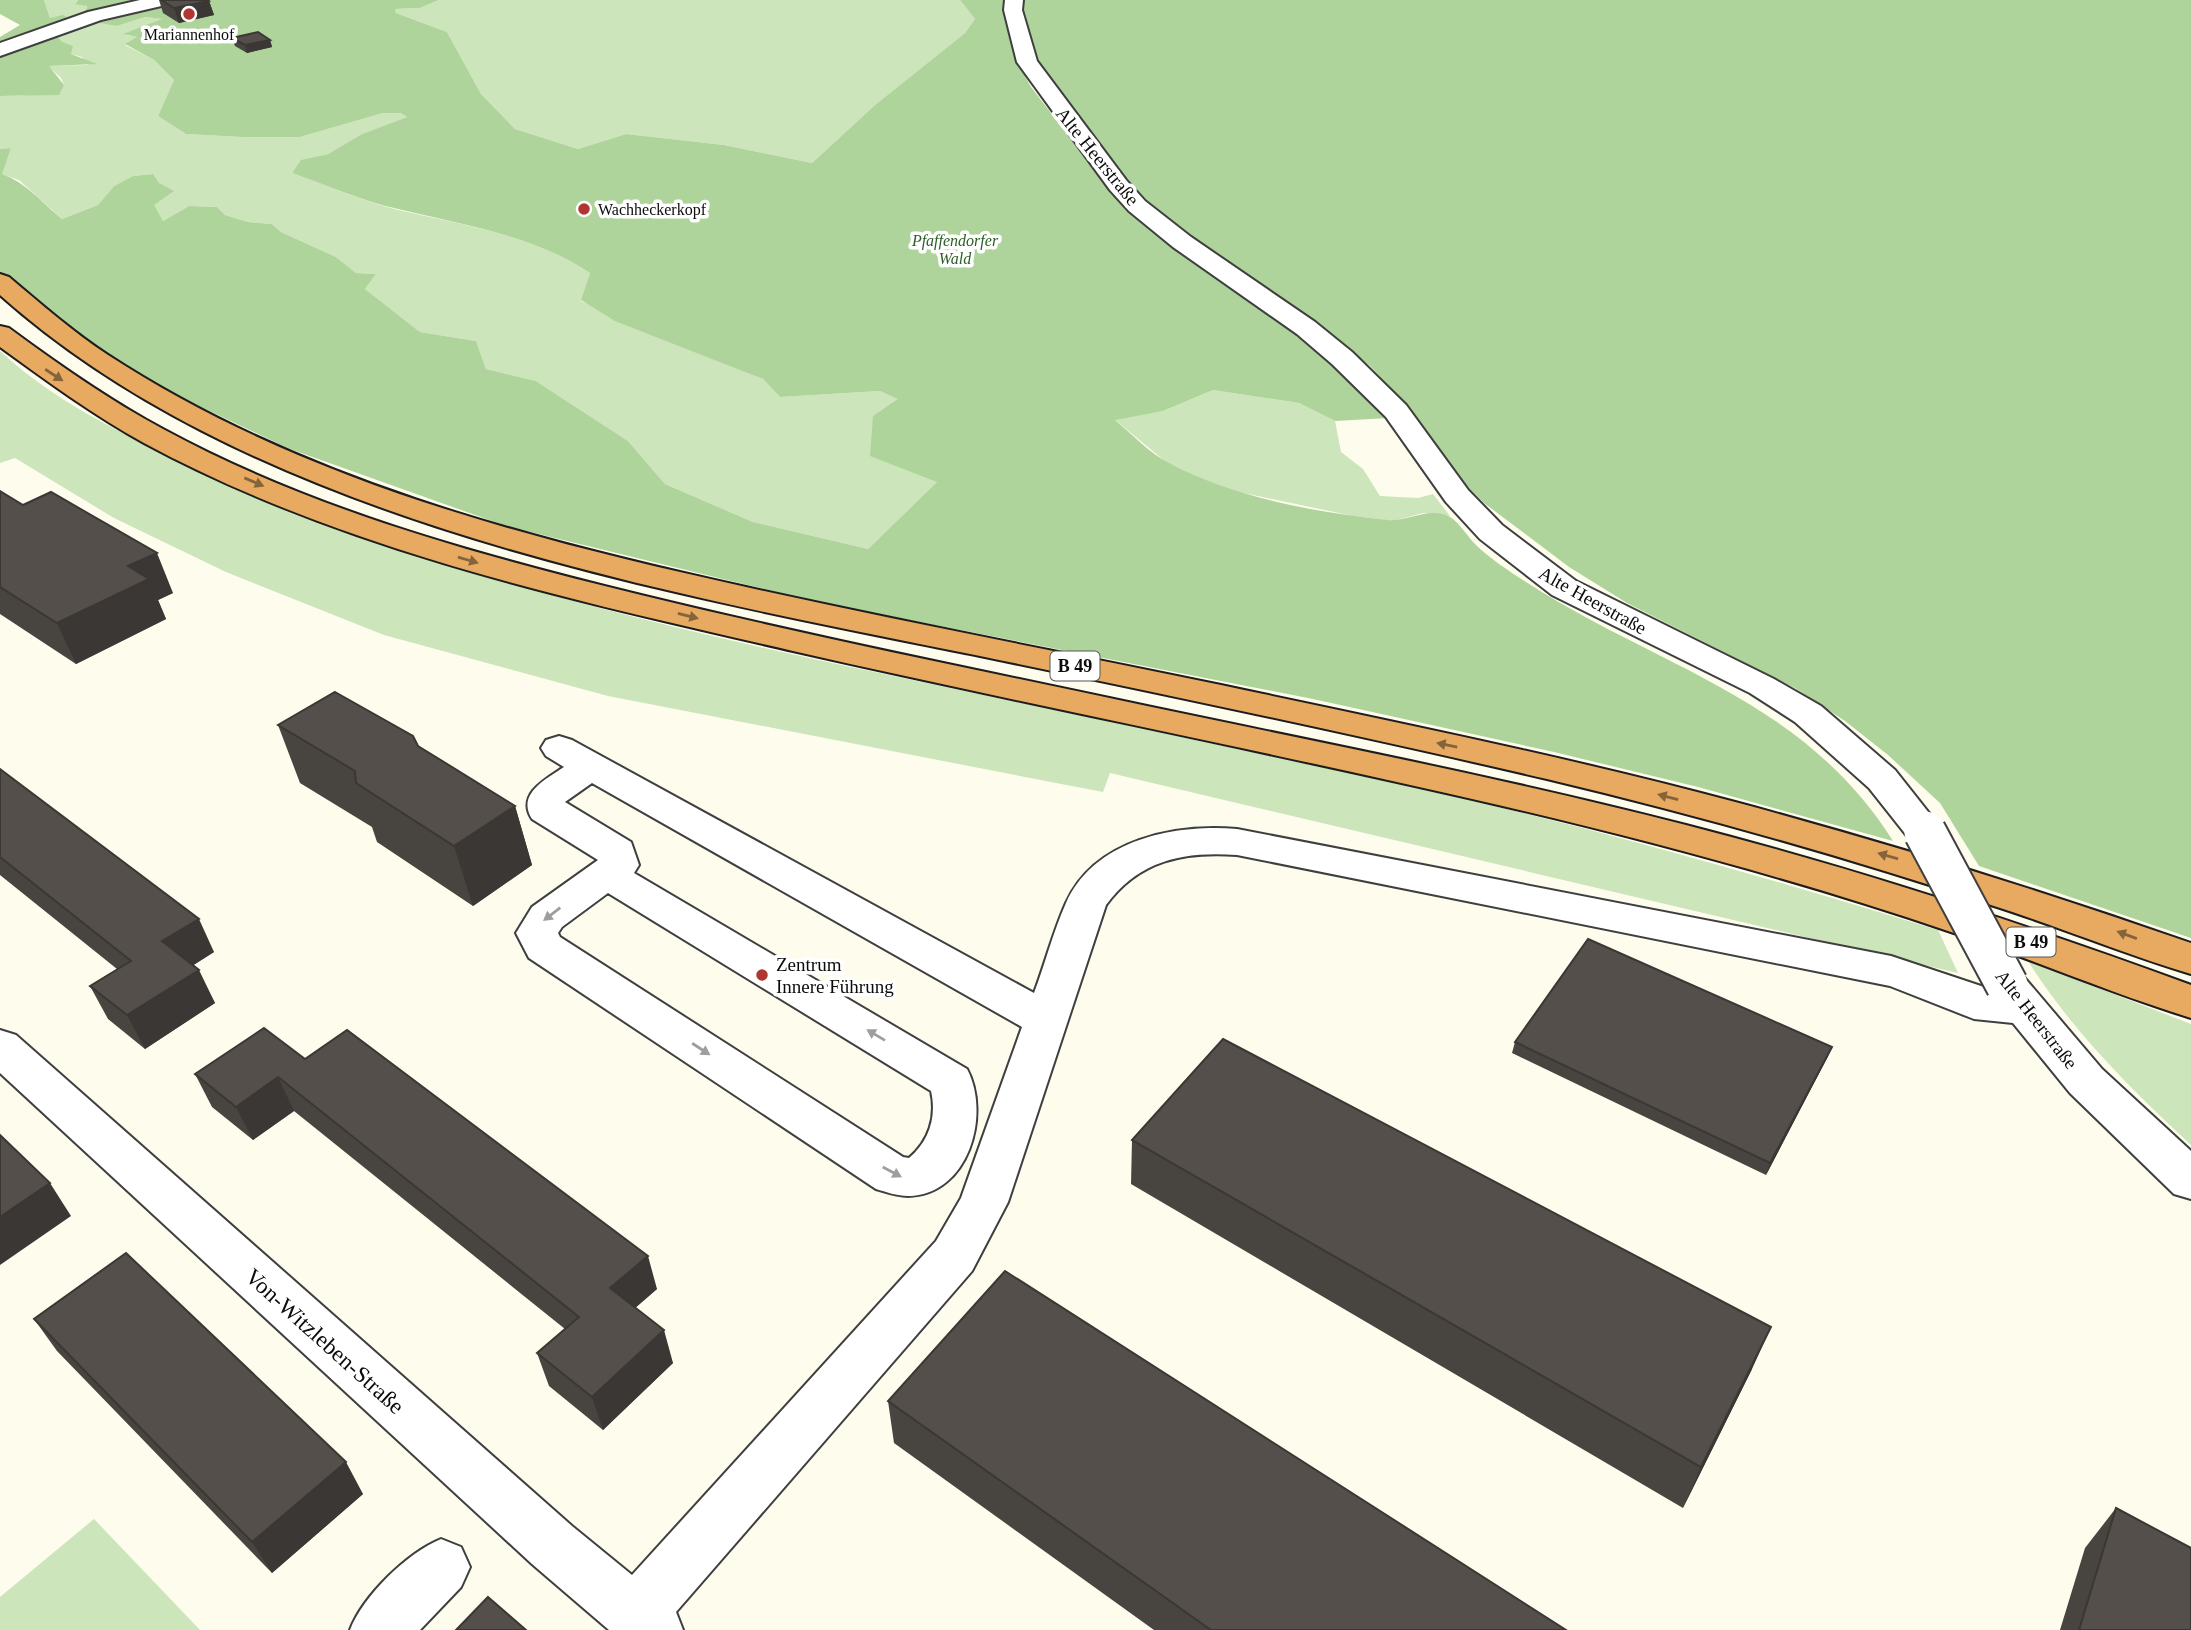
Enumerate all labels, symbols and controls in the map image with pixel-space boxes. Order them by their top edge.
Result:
marker: Mariannenhof [181,6,197,22]
place label: Mariannenhof [144,26,235,43]
street label: Alte Heerstraße [1052,103,1143,209]
marker: Wachheckerkopf [576,201,592,217]
place label: Wachheckerkopf [598,201,707,219]
park label: Pfaffendorfer Wald [911,232,999,267]
one-way arrow [45,368,64,381]
one-way arrow [244,477,265,488]
one-way arrow [457,555,479,566]
street label: Alte Heerstraße [1535,562,1650,639]
one-way arrow [677,611,699,622]
road number: B 49 [1050,652,1100,680]
one-way arrow [1435,739,1457,750]
one-way arrow [1657,792,1678,802]
one-way arrow [1877,851,1898,861]
one-way arrow [544,907,562,922]
road number: B 49 [2007,928,2056,957]
one-way arrow [2116,929,2137,940]
place label: Zentrum Innere Führung [776,954,894,997]
street label: Alte Heerstraße [1991,966,2082,1073]
marker: Zentrum Innere Führung [754,967,770,983]
one-way arrow [866,1029,885,1042]
one-way arrow [691,1042,710,1055]
one-way arrow [882,1166,901,1178]
street label: Von-Witzleben-Straße [240,1264,409,1419]

